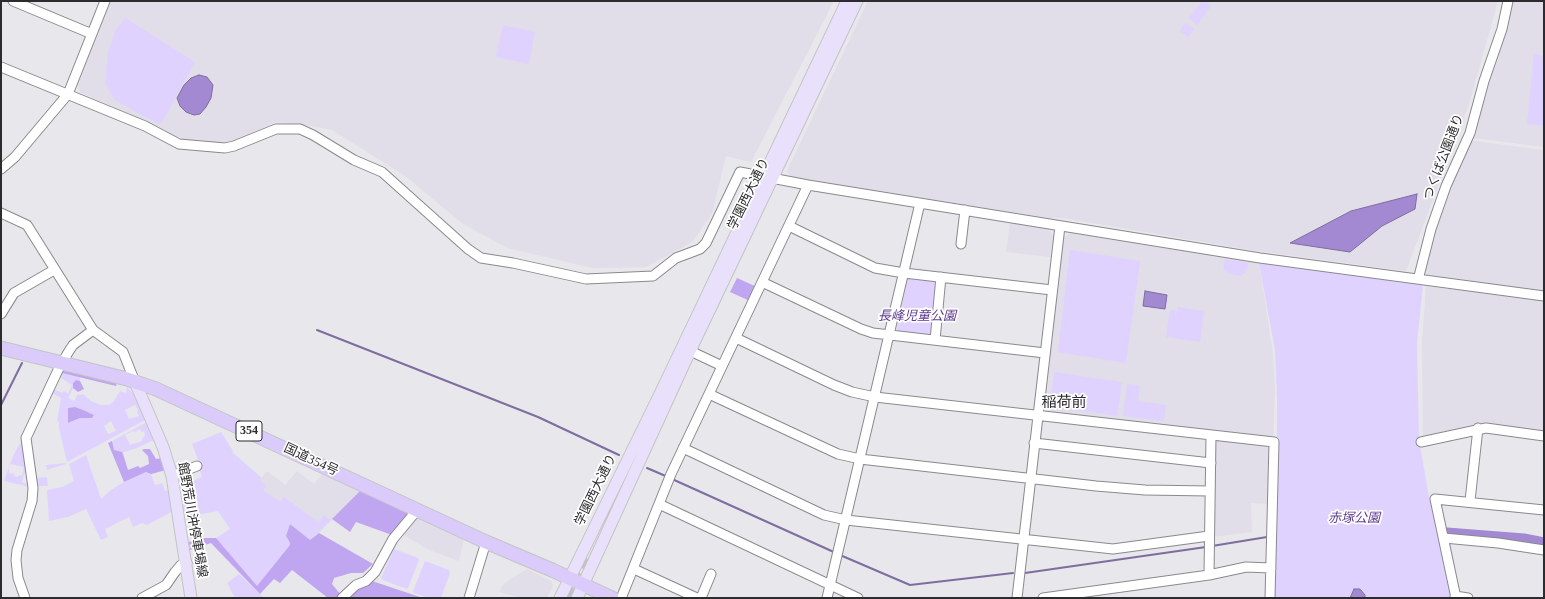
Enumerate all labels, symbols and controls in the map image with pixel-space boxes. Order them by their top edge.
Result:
street label: つくば公園通り [1420,112,1468,202]
street label: 学園西大通り [725,156,773,232]
park label: 長峰児童公園 [878,309,956,325]
district label: 稲荷前 [1042,394,1086,412]
road number: 354 [236,421,262,441]
street label: 国道354号 [281,441,341,479]
street label: 学園西大通り [572,452,620,528]
street label: 館野荒川沖停車場線 [174,461,210,579]
park label: 赤塚公園 [1328,511,1380,527]

